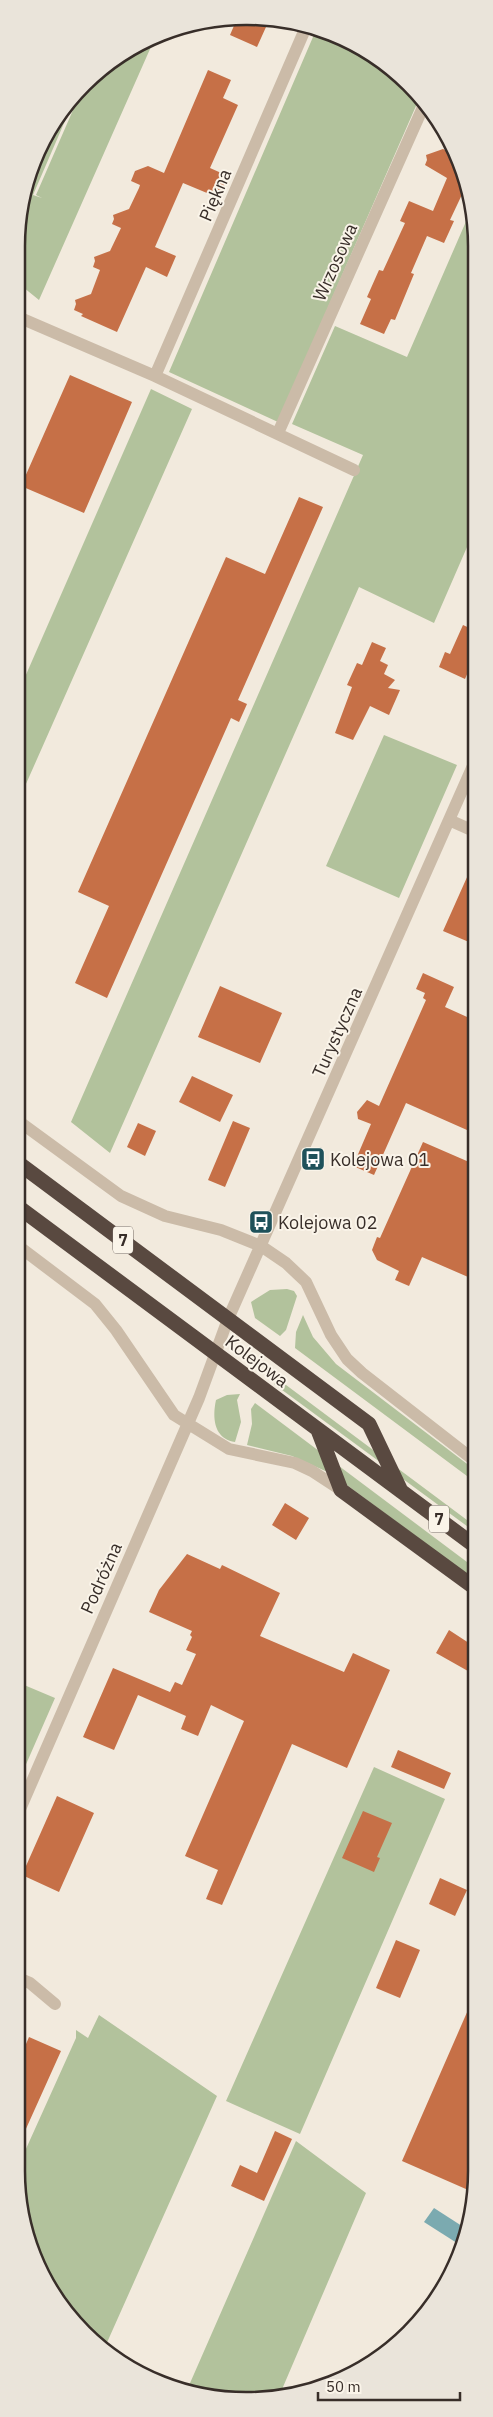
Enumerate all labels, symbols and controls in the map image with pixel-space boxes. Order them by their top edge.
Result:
street label: Piękna [194,165,236,225]
street label: Wrzosowa [308,219,362,304]
street label: Turystyczna [307,983,367,1081]
bus stop icon: Kolejowa 01 [300,1146,326,1172]
place label: Kolejowa 01 [330,1148,429,1171]
bus stop icon: Kolejowa 02 [248,1209,274,1235]
place label: Kolejowa 02 [278,1211,377,1234]
road number: 7 [113,1226,133,1254]
street label: Kolejowa [221,1330,294,1393]
road number: 7 [429,1506,449,1532]
street label: Podróżna [75,1538,127,1617]
scale bar [318,2370,460,2402]
text: 50 m [326,2377,361,2396]

